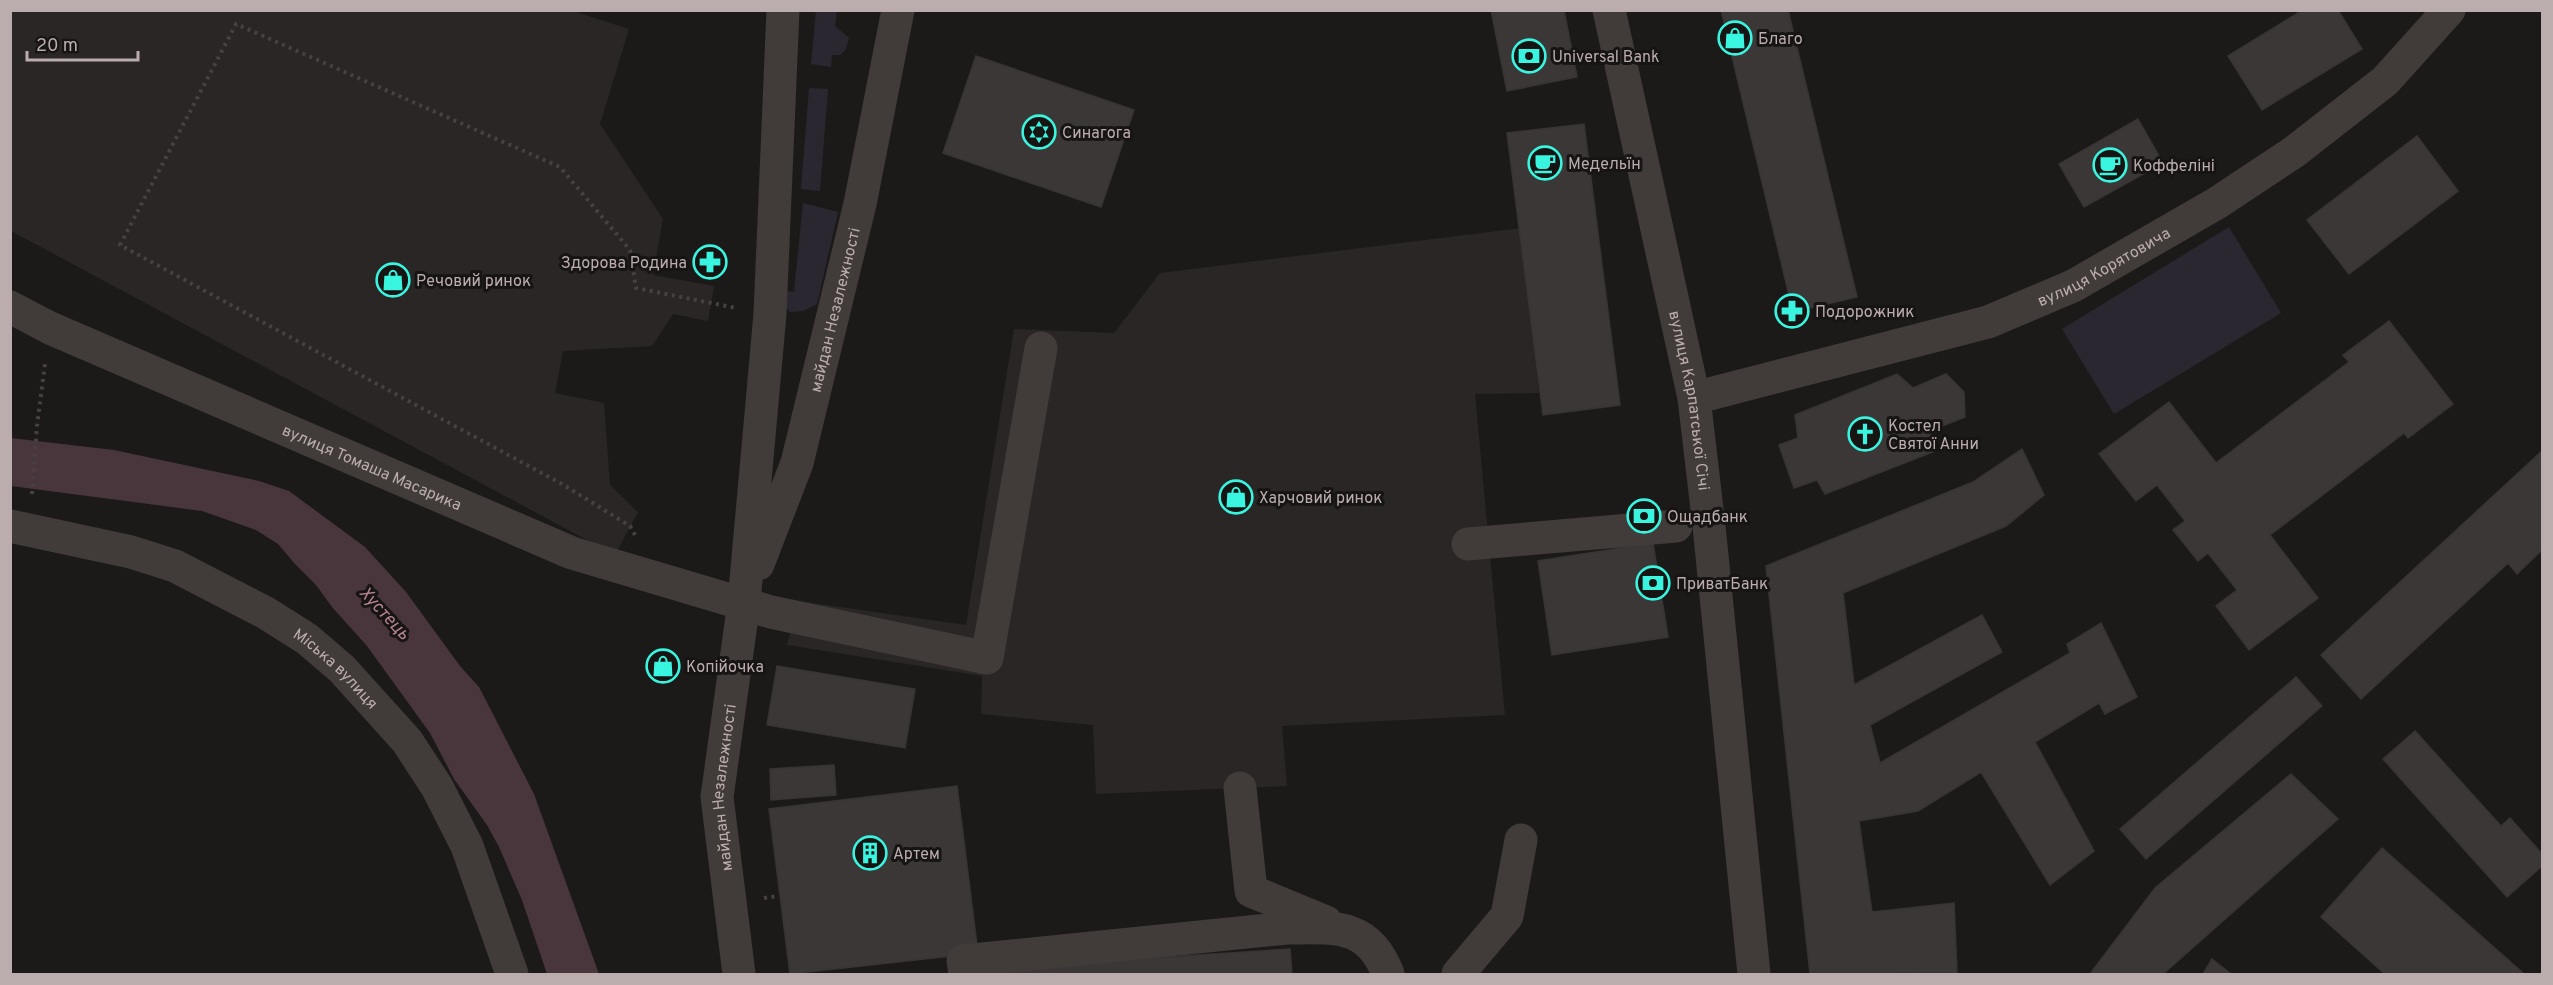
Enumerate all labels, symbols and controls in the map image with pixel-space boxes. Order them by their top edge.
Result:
shop icon: Благо [1717,20,1753,56]
scale bar [27,24,138,62]
place label: Благо [1758,30,1803,50]
text: 20 m [36,35,78,58]
bank icon: Universal Bank [1511,38,1547,74]
place label: Universal Bank [1552,48,1660,68]
synagogue icon: Синагога [1021,114,1057,150]
place label: Синагога [1062,124,1131,144]
cafe icon: Медельїн [1527,145,1563,181]
cafe icon: Коффеліні [2092,147,2128,183]
place label: Медельїн [1568,155,1641,175]
place label: Коффеліні [2133,157,2215,177]
street label: вулиця Корятовича [2035,224,2175,312]
street label: майдан Незалежності [807,226,866,395]
pharmacy icon: Здорова Родина [692,244,728,280]
place label: Здорова Родина [561,254,687,274]
shop icon: Речовий ринок [375,262,411,298]
place label: Речовий ринок [416,272,531,292]
pharmacy icon: Подорожник [1774,293,1810,329]
place label: Подорожник [1815,303,1914,323]
street label: вулиця Карпатської Січі [1663,309,1713,492]
church icon: Костел Святої Анни [1847,416,1883,452]
place label: Костел Святої Анни [1888,417,1979,455]
street label: вулиця Томаша Масарика [279,421,464,516]
shop icon: Харчовий ринок [1218,479,1254,515]
place label: Харчовий ринок [1259,489,1382,509]
bank icon: Ощадбанк [1626,498,1662,534]
place label: Ощадбанк [1667,508,1748,528]
bank icon: ПриватБанк [1635,565,1671,601]
place label: ПриватБанк [1676,575,1768,595]
water label: Хустець [353,582,415,646]
street label: Міська вулиця [289,625,381,714]
shop icon: Копійочка [645,648,681,684]
place label: Копійочка [686,658,764,678]
street label: майдан Незалежності [709,703,742,872]
building icon: Артем [852,835,888,871]
place label: Артем [893,845,940,865]

